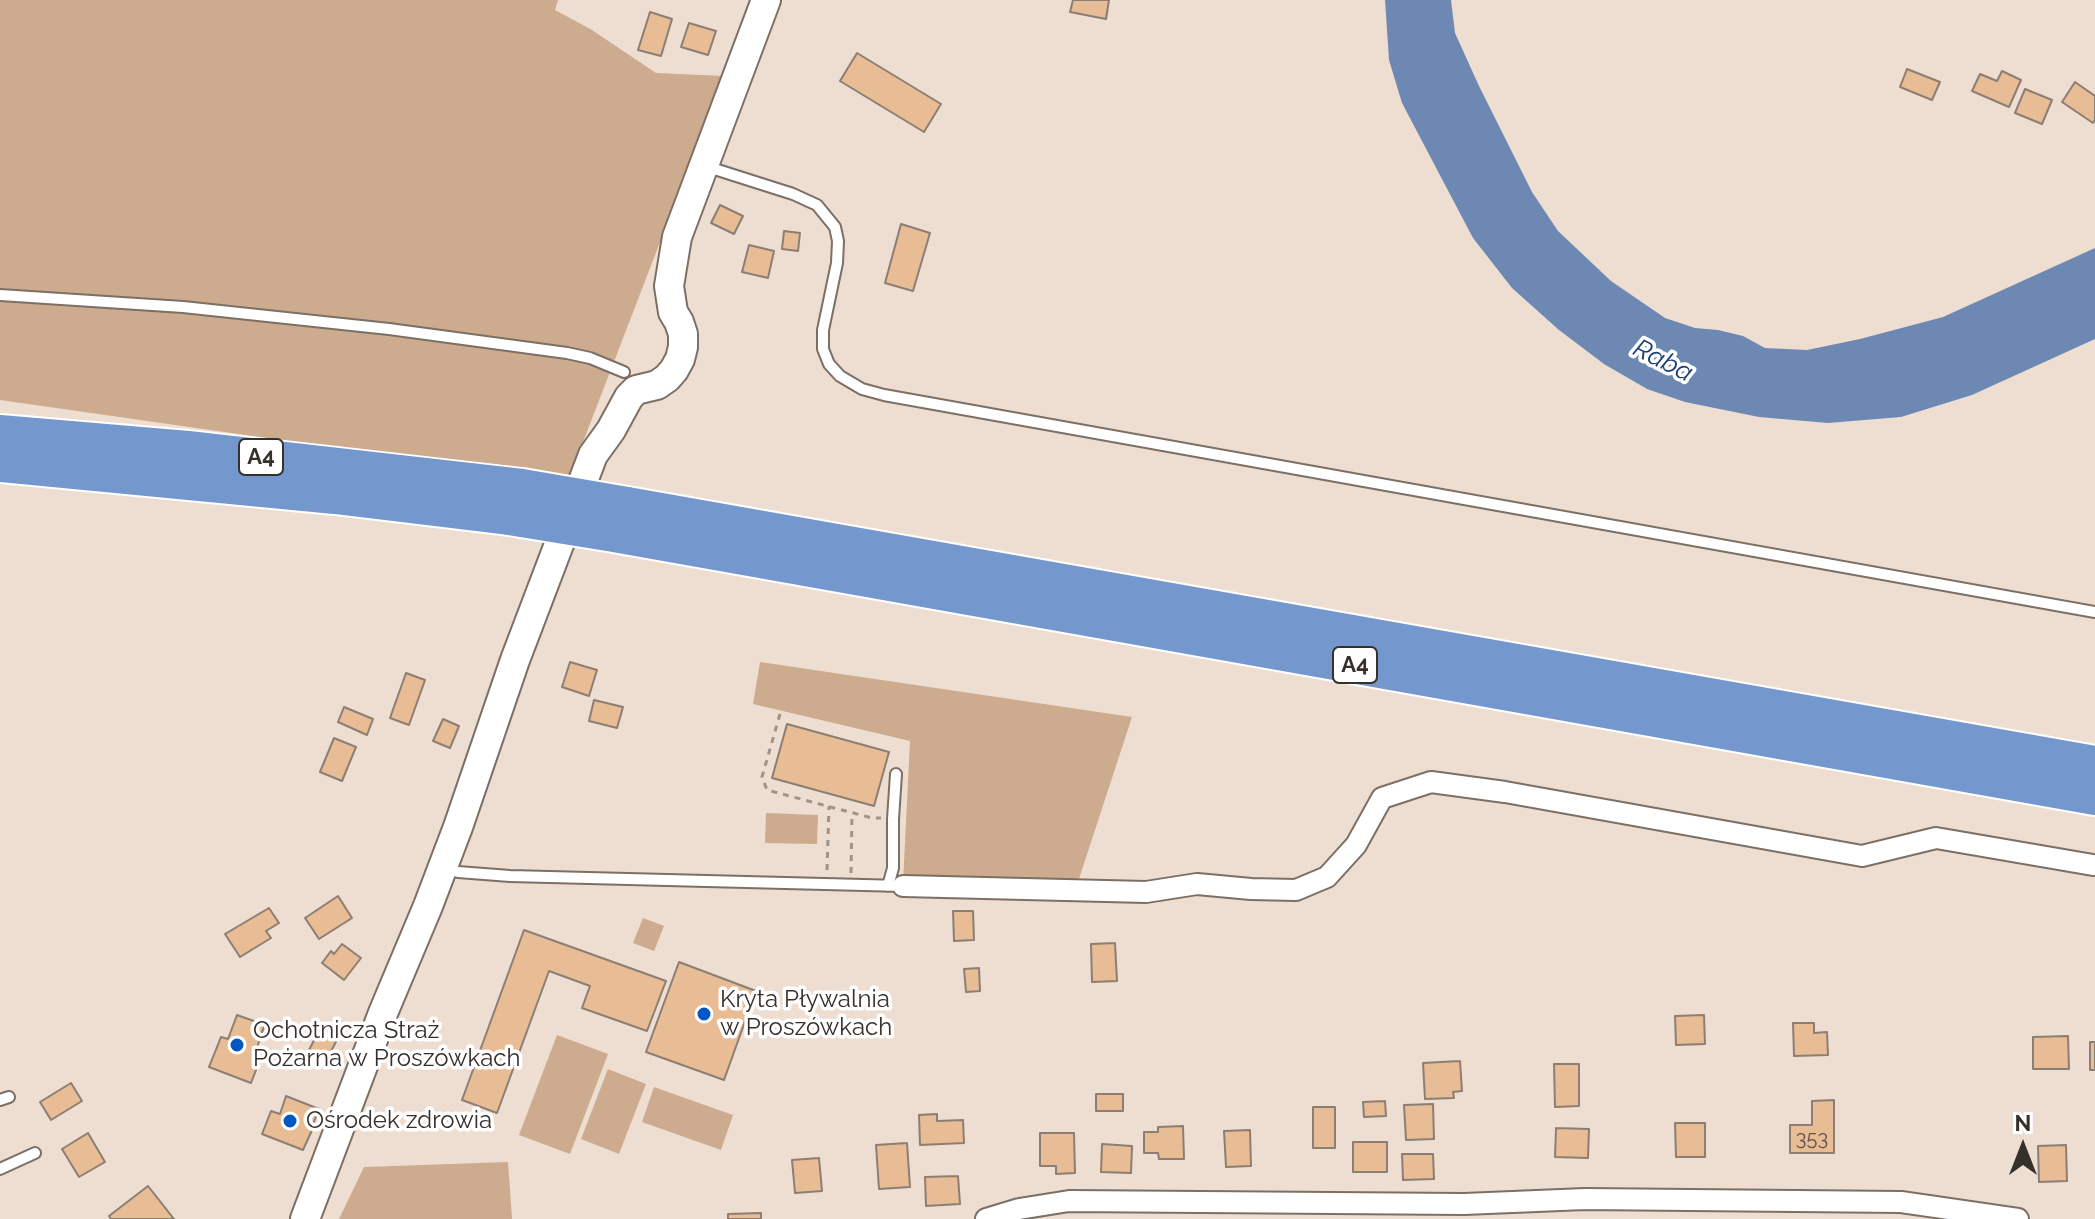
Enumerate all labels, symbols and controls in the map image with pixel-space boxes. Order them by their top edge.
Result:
water label: Raba [1628,333,1698,389]
road number: A4 [239,439,283,475]
road number: A4 [1333,647,1377,683]
place label: Kryta Pływalnia w Proszówkach [720,986,892,1042]
marker: Kryta Pływalnia w Proszówkach [695,1005,713,1023]
place label: Ochotnicza Straż Pożarna w Proszówkach [253,1017,520,1073]
marker: Ochotnicza Straż Pożarna w Proszówkach [228,1036,246,1054]
place label: Ośrodek zdrowia [306,1107,492,1135]
north arrow [1983,1107,2063,1187]
text: N [2015,1110,2031,1136]
marker: Ośrodek zdrowia [281,1112,299,1130]
house number: 353 [1796,1127,1828,1151]

